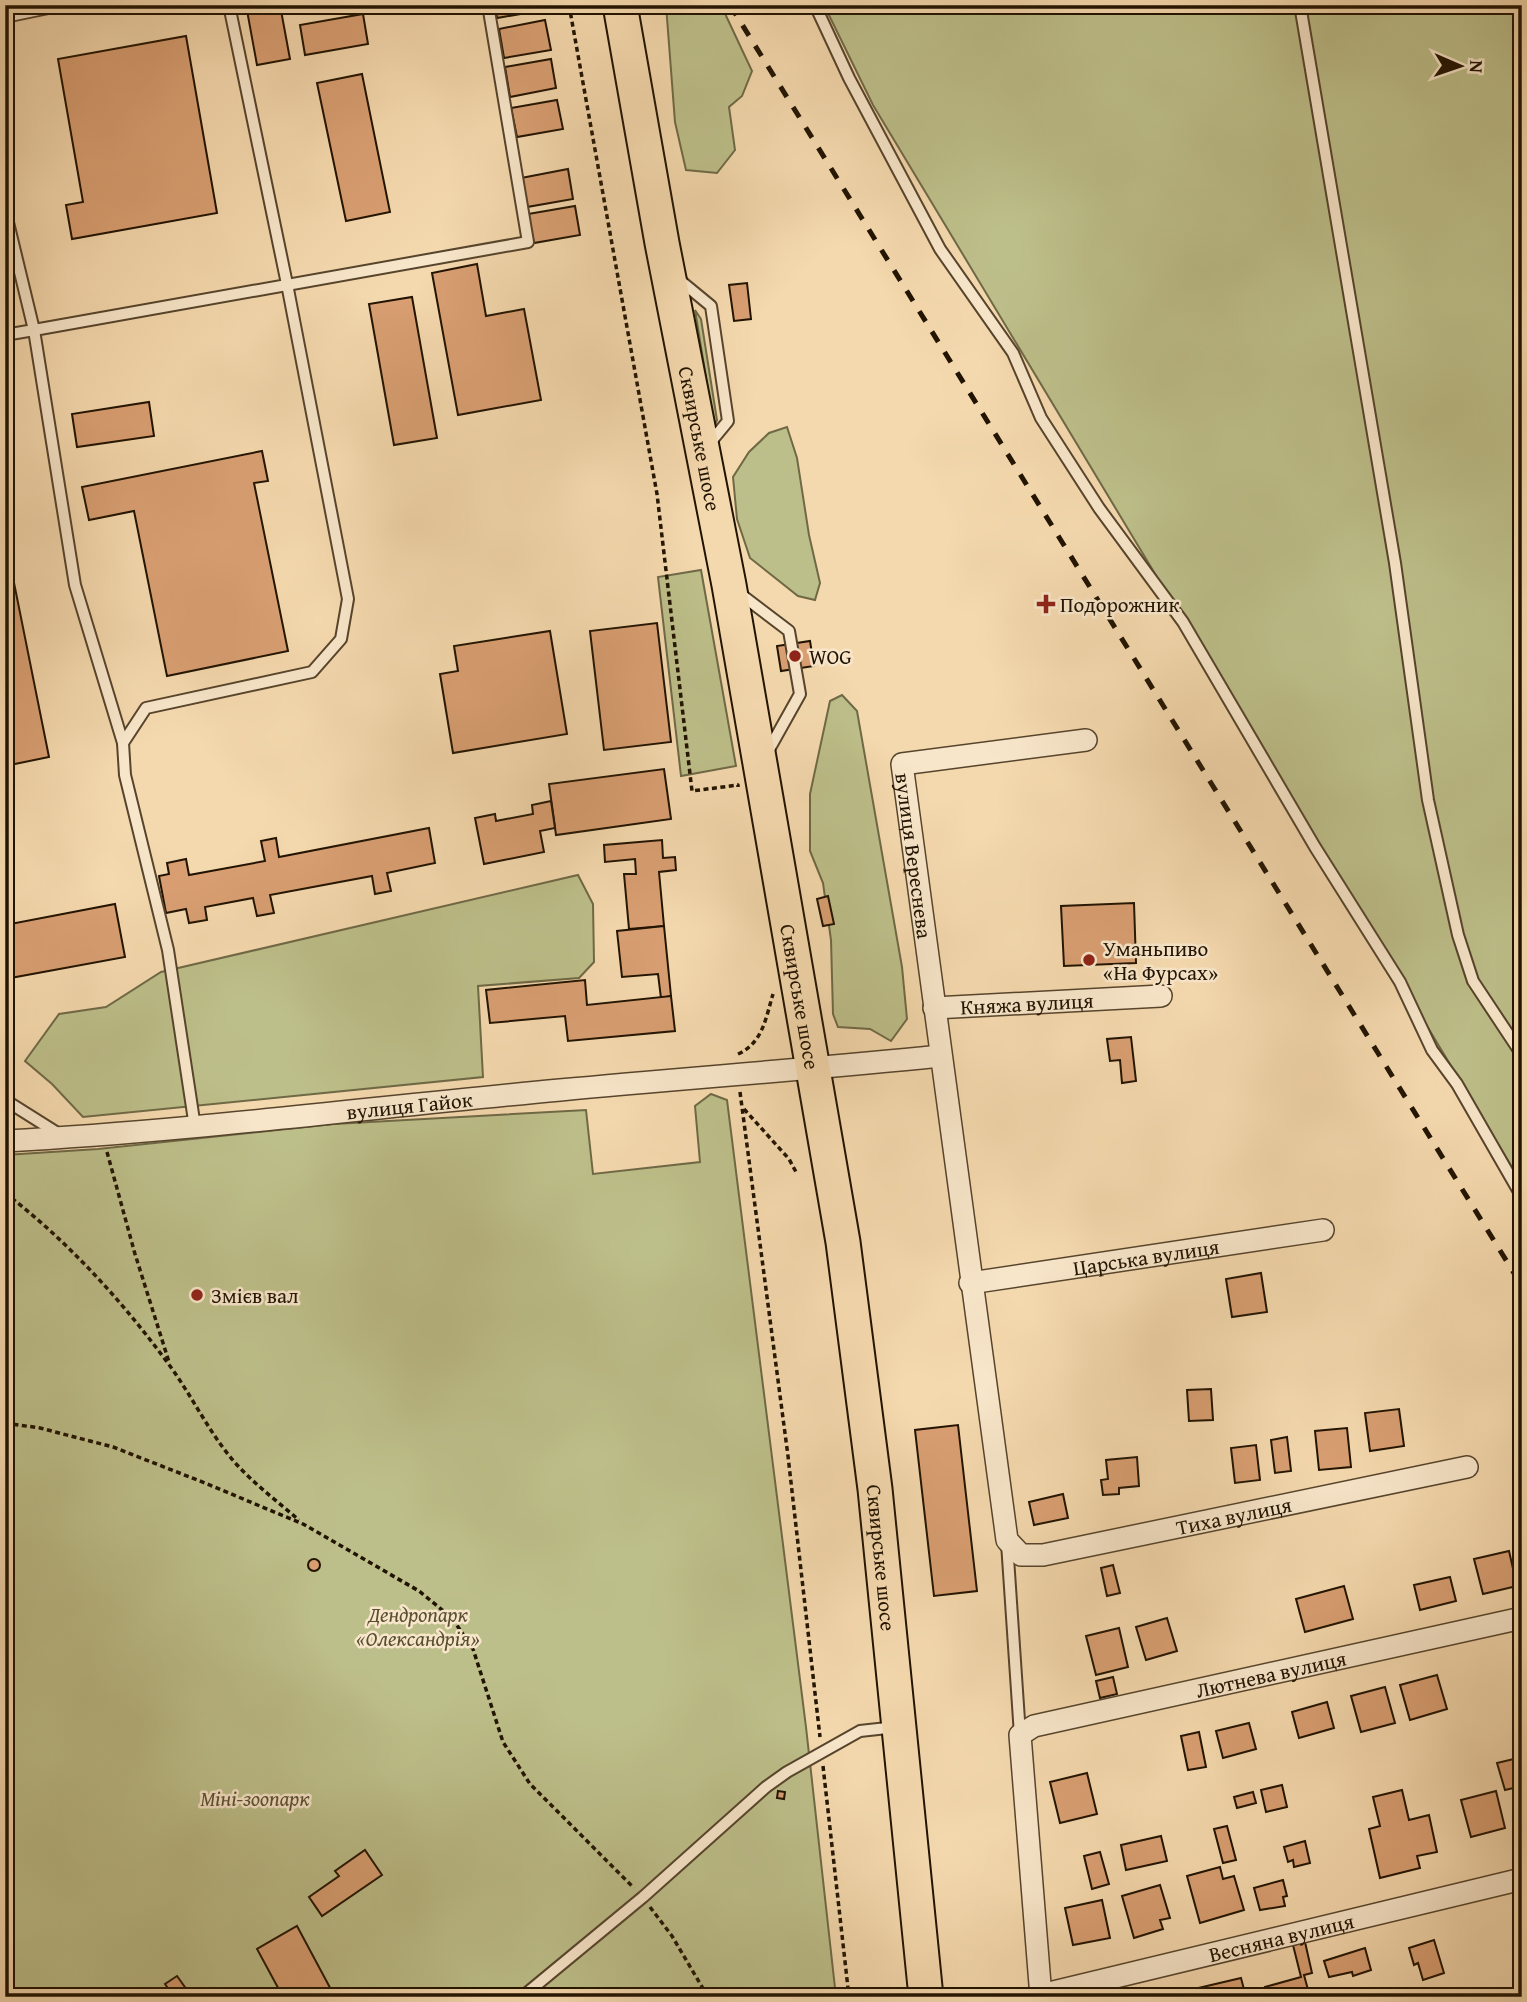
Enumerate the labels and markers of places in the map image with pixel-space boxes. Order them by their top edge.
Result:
place label: Подорожник [1060,589,1179,620]
marker: Подорожник [1038,596,1054,612]
place label: WOG [809,641,852,672]
marker: WOG [787,648,803,664]
place label: Уманьпиво «На Фурсах» [1103,933,1218,988]
marker: Уманьпиво «На Фурсах» [1081,952,1097,968]
place label: Змієв вал [211,1280,299,1311]
marker: Змієв вал [189,1287,205,1303]

